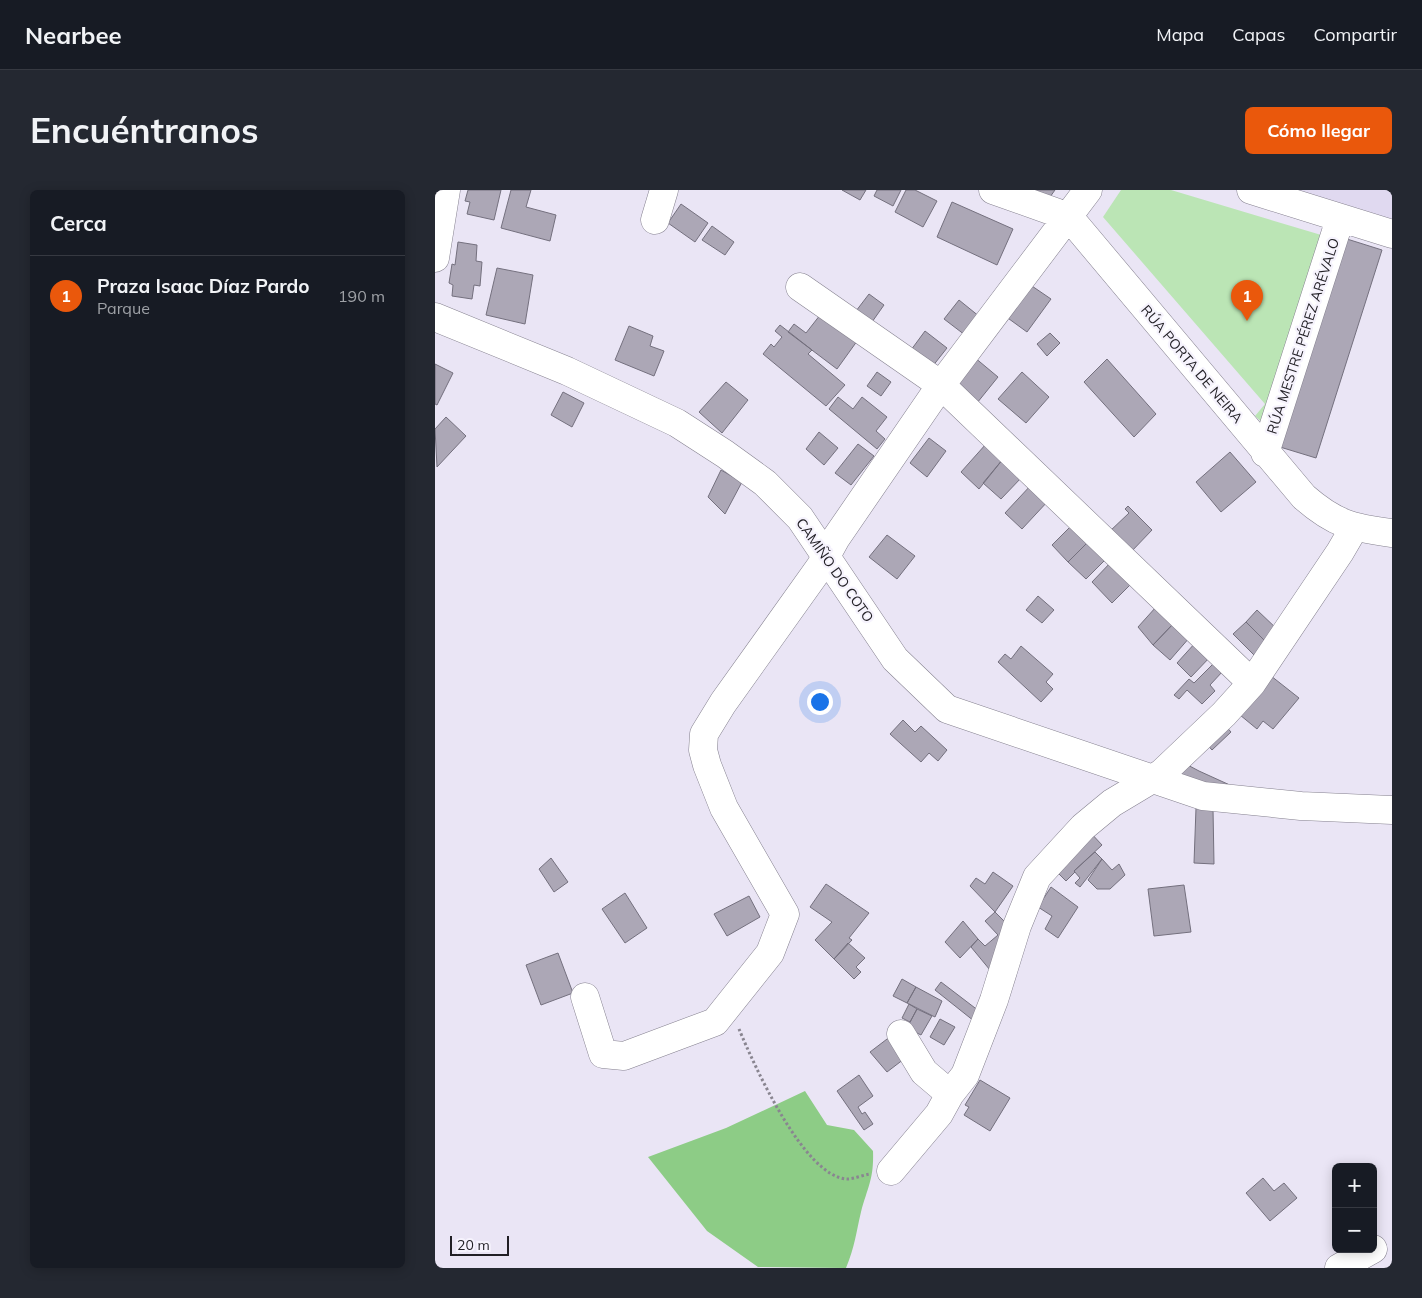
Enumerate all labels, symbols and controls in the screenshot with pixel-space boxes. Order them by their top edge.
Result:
text: Nearbee [25,20,122,50]
text: Mapa [1156,23,1204,46]
text: Capas [1232,23,1286,46]
text: Compartir [1314,23,1397,46]
button: Cómo llegar [1245,107,1392,154]
text: Encuéntranos [30,108,259,152]
text: Cerca [50,210,107,236]
street label: RÚA MESTRE PÉREZ ARÉVALO [1263,236,1343,436]
text: Praza Isaac Díaz Pardo [97,274,310,298]
pin: 1 [1231,280,1263,321]
text: 1 [61,286,71,306]
text: 190 m [338,286,385,306]
text: Parque [97,298,150,318]
street label: RÚA PORTA DE NEIRA [1137,301,1247,427]
street label: CAMIÑO DO COTO [792,514,878,626]
your location [807,689,833,715]
map controls [1332,1163,1377,1253]
button: + [1332,1163,1377,1208]
button: − [1332,1208,1377,1253]
scale bar [450,1233,509,1256]
text: 20 m [457,1236,490,1254]

